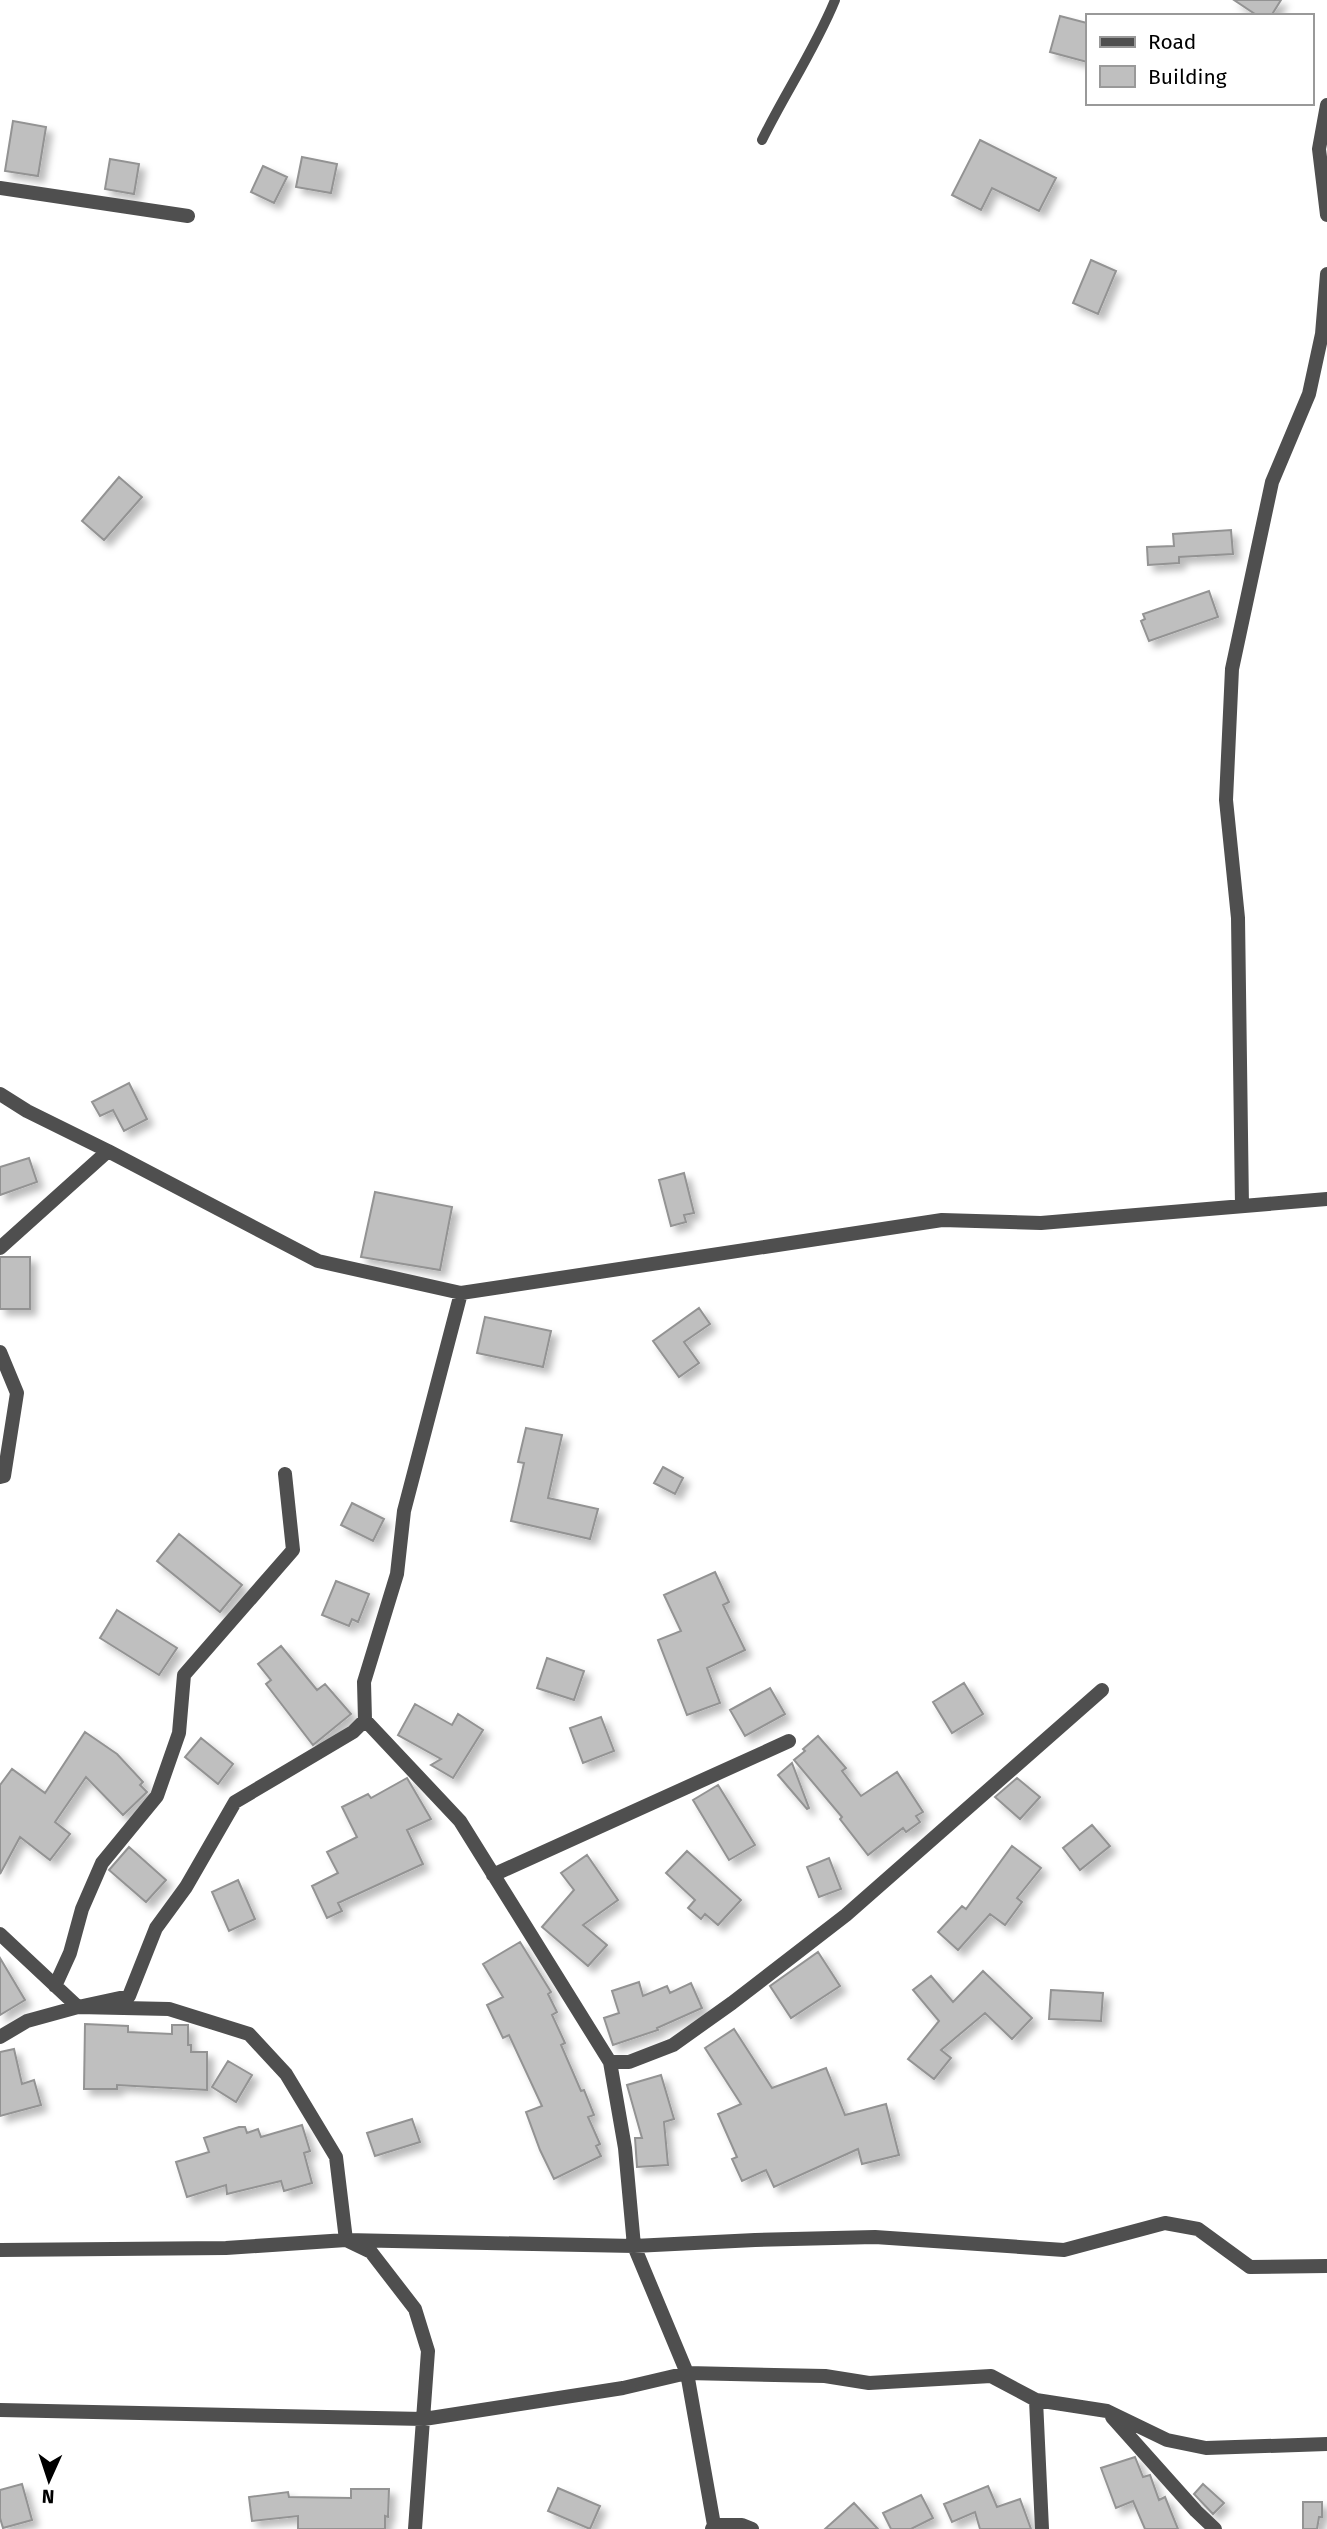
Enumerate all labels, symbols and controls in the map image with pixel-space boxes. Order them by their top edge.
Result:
legend [1086,14,1313,105]
text: Road [1148,29,1196,55]
text: Building [1148,64,1227,90]
north arrow [14,2445,84,2515]
text: N [41,2485,55,2508]

